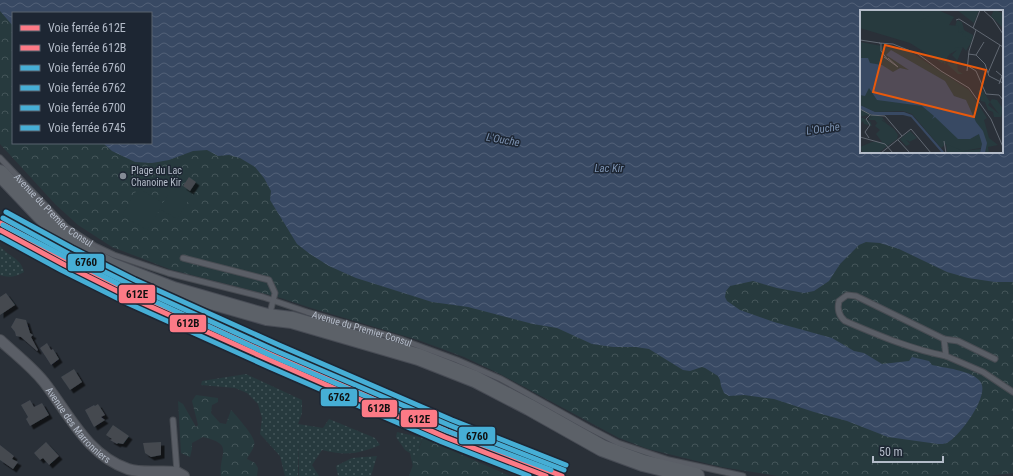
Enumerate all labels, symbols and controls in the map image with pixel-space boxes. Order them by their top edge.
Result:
inset map [860,10,1003,153]
legend [12,12,152,144]
text: Voie ferrée 612E [48,21,126,35]
text: Voie ferrée 612B [48,41,126,55]
text: Voie ferrée 6760 [48,61,126,75]
text: Voie ferrée 6762 [48,81,126,95]
text: Voie ferrée 6700 [48,101,126,115]
water label: L'Ouche [805,120,841,138]
text: Voie ferrée 6745 [48,121,126,135]
water label: L'Ouche [485,131,521,149]
water label: Lac Kir [594,162,624,175]
place label: Plage du Lac Chanoine Kir [131,165,182,188]
street label: Avenue du Premier Consul [12,171,95,249]
marker: Plage du Lac Chanoine Kir [118,171,128,181]
line badge: 6760 [67,253,105,272]
text: 6760 [75,256,98,269]
line badge: 612E [118,284,156,304]
text: 612E [126,288,149,301]
street label: Avenue du Premier Consul [311,308,413,348]
line badge: 612B [169,314,207,333]
text: 612B [177,317,199,330]
street label: Avenue des Marronniers [44,385,113,465]
line badge: 6762 [320,388,358,407]
text: 6762 [328,391,351,404]
line badge: 612B [361,399,398,418]
text: 612B [368,402,390,415]
line badge: 612E [400,409,438,428]
text: 612E [408,413,431,426]
line badge: 6760 [458,426,496,445]
text: 6760 [466,430,489,443]
scale bar [873,438,943,464]
text: 50 m [879,445,903,459]

